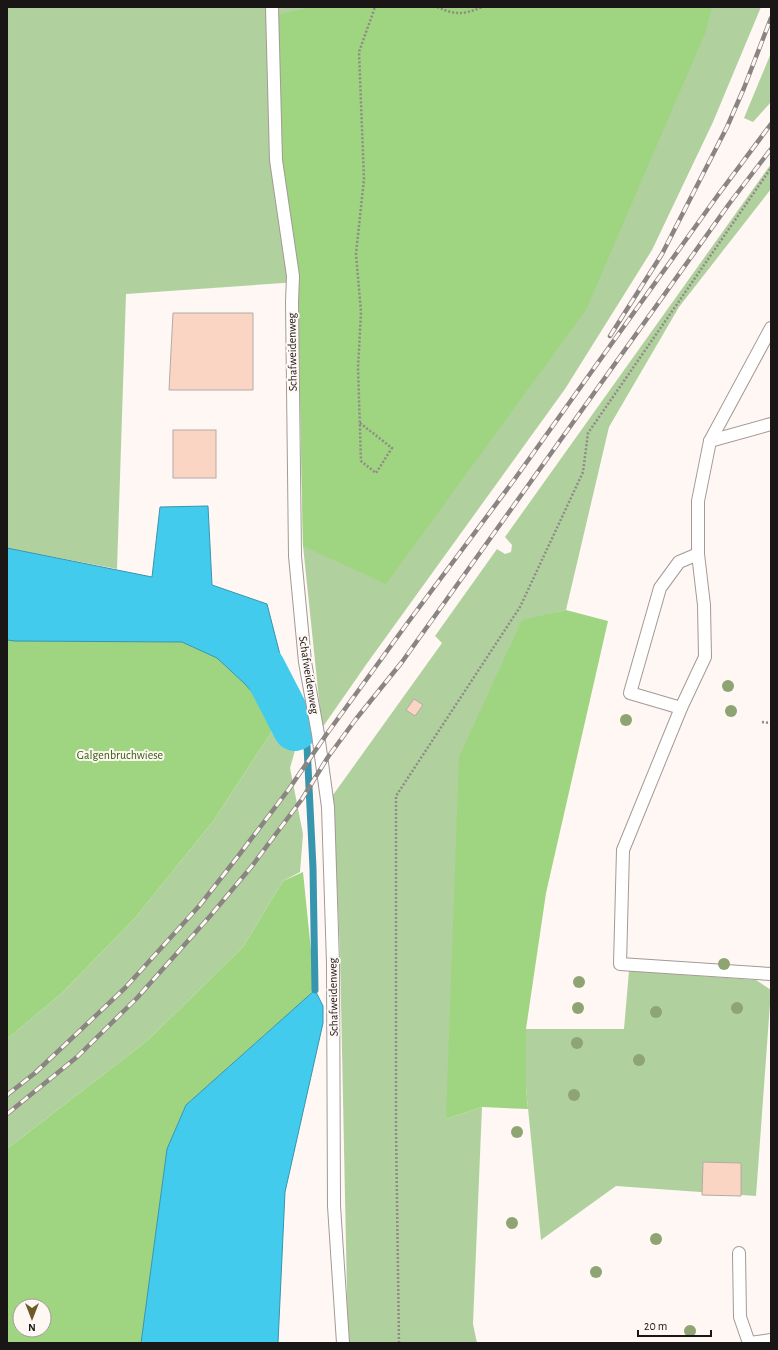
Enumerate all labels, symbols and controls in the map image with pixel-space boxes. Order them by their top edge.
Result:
street label: Schafweidenweg [285,312,299,391]
street label: Schafweidenweg [297,635,321,715]
park label: Galgenbruchwiese [77,749,163,761]
street label: Schafweidenweg [326,957,340,1036]
north arrow [12,1298,52,1338]
scale bar [638,1312,711,1338]
text: 20 m [644,1320,667,1332]
text: N [28,1322,36,1333]

